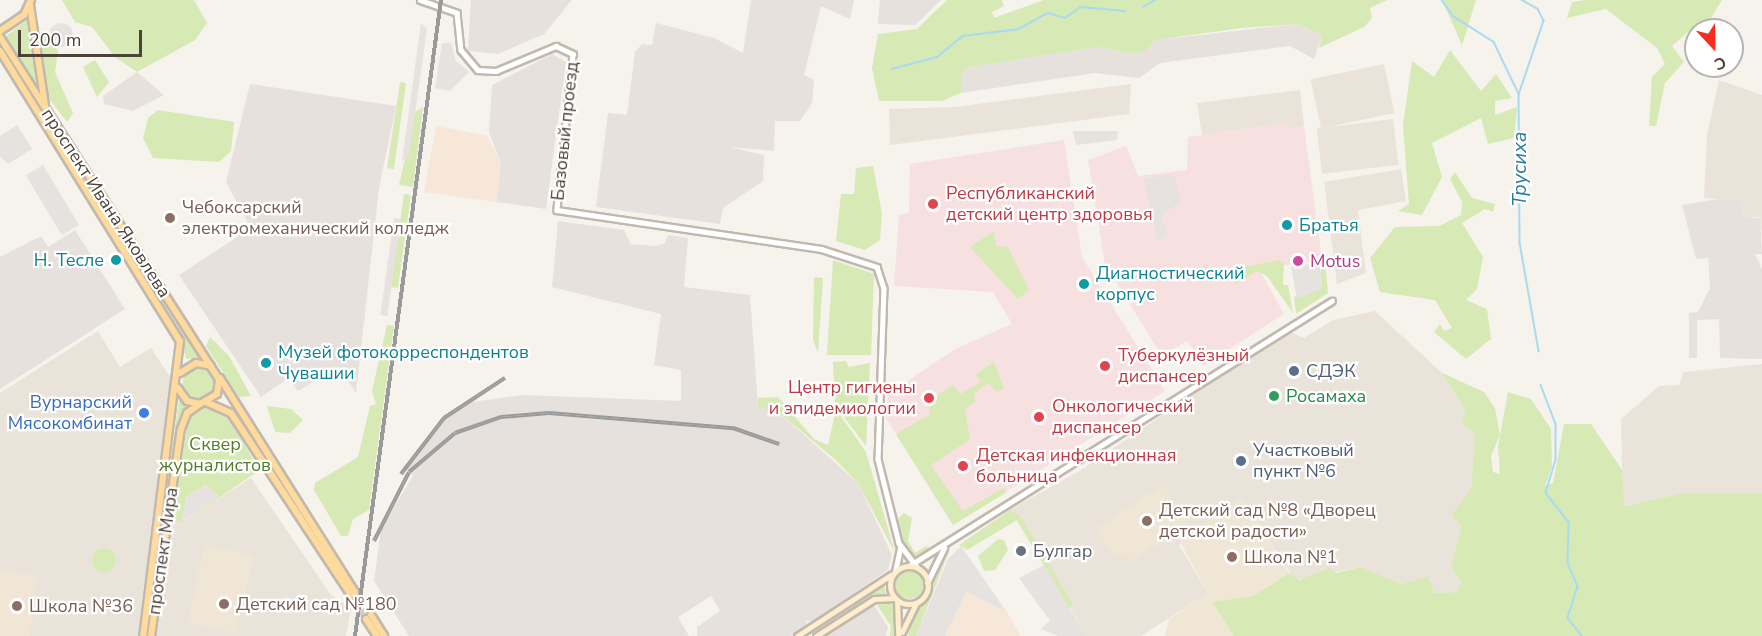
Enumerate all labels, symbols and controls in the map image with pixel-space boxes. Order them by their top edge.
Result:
scale bar [21,18,146,56]
north arrow [1684,18,1744,78]
text: 200 m [29,28,81,52]
text: С [1711,51,1729,75]
street label: Базовый проезд [547,60,583,202]
street label: проспект Ивана Яковлева [37,104,175,302]
water label: Трусиха [1507,131,1531,207]
place label: Республиканский детский центр здоровья [946,183,1153,226]
marker: Республиканский детский центр здоровья [924,195,942,213]
place label: Чебоксарский электромеханический колледж [182,197,449,240]
marker: Чебоксарский электромеханический колледж [163,211,177,225]
place label: Братья [1299,214,1359,236]
marker: Братья [1280,218,1294,232]
place label: Н. Тесле [34,249,104,271]
place label: Motus [1310,250,1360,272]
marker: Н. Тесле [109,253,123,267]
marker: Motus [1291,254,1305,268]
place label: Диагностический корпус [1096,263,1245,306]
marker: Диагностический корпус [1077,277,1091,291]
place label: Музей фотокорреспондентов Чувашии [278,342,529,385]
place label: Туберкулёзный диспансер [1118,345,1249,388]
marker: Музей фотокорреспондентов Чувашии [259,356,273,370]
marker: Туберкулёзный диспансер [1096,357,1114,375]
place label: СДЭК [1306,360,1356,382]
marker: СДЭК [1287,364,1301,378]
place label: Центр гигиены и эпидемиологии [769,377,916,420]
place label: Росамаха [1286,385,1366,407]
marker: Центр гигиены и эпидемиологии [920,389,938,407]
marker: Росамаха [1267,389,1281,403]
place label: Вурнарский Мясокомбинат [8,392,132,434]
place label: Онкологический диспансер [1052,396,1193,438]
marker: Вурнарский Мясокомбинат [137,406,151,420]
marker: Онкологический диспансер [1030,408,1048,426]
park label: Сквер журналистов [159,434,271,476]
place label: Участковый пункт №6 [1253,440,1354,482]
place label: Детская инфекционная больница [976,445,1176,488]
marker: Участковый пункт №6 [1234,454,1248,468]
marker: Детская инфекционная больница [954,457,972,475]
street label: проспект Мира [143,486,183,616]
place label: Детский сад №8 «Дворец детской радости» [1159,500,1376,542]
marker: Детский сад №8 «Дворец детской радости» [1140,514,1154,528]
place label: Булгар [1033,540,1092,562]
marker: Булгар [1014,544,1028,558]
place label: Школа №1 [1244,546,1337,568]
marker: Школа №1 [1225,550,1239,564]
place label: Детский сад №180 [236,593,397,615]
place label: Школа №36 [29,595,133,617]
marker: Детский сад №180 [217,597,231,611]
marker: Школа №36 [10,599,24,613]

